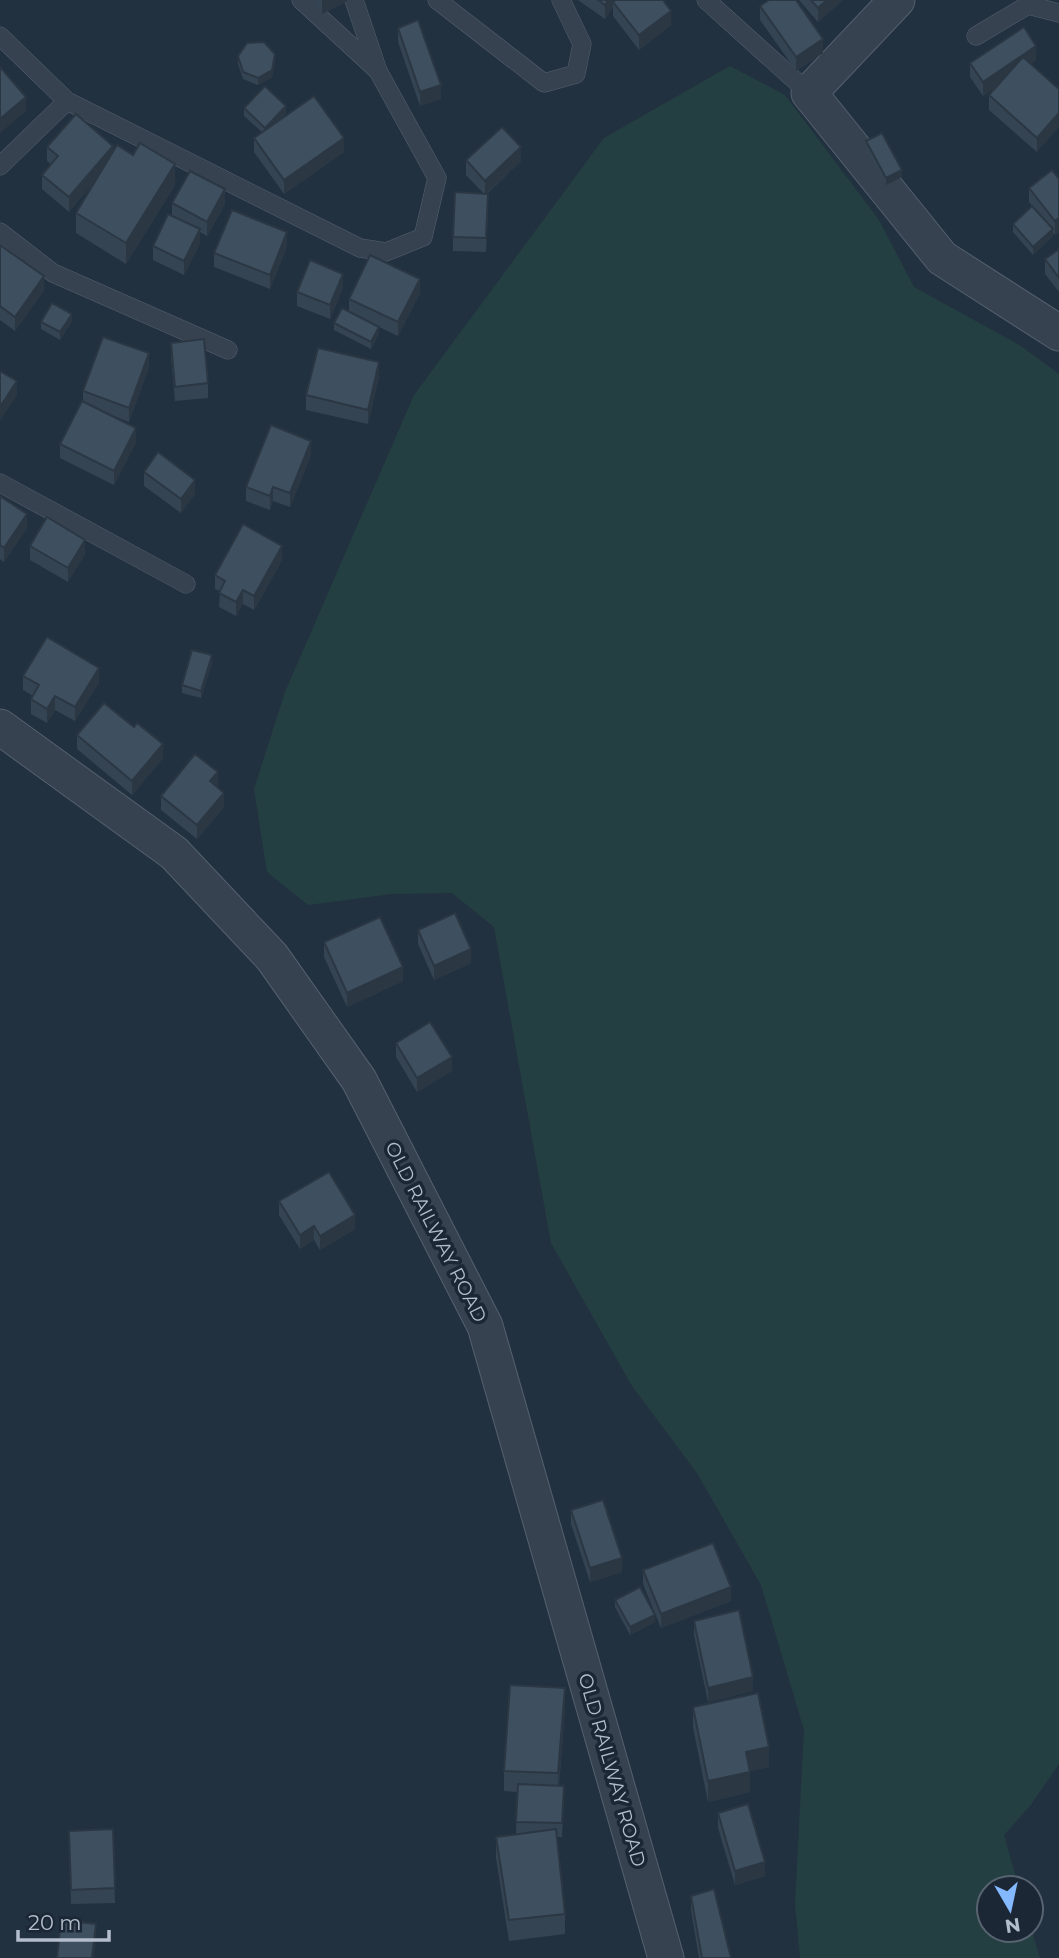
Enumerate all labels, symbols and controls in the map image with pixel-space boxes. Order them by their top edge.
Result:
street label: OLD RAILWAY ROAD [380,1138,492,1326]
street label: OLD RAILWAY ROAD [573,1671,651,1869]
north arrow [975,1874,1045,1944]
scale bar [18,1898,108,1942]
text: 20 m [28,1910,82,1935]
text: N [1003,1913,1022,1938]

